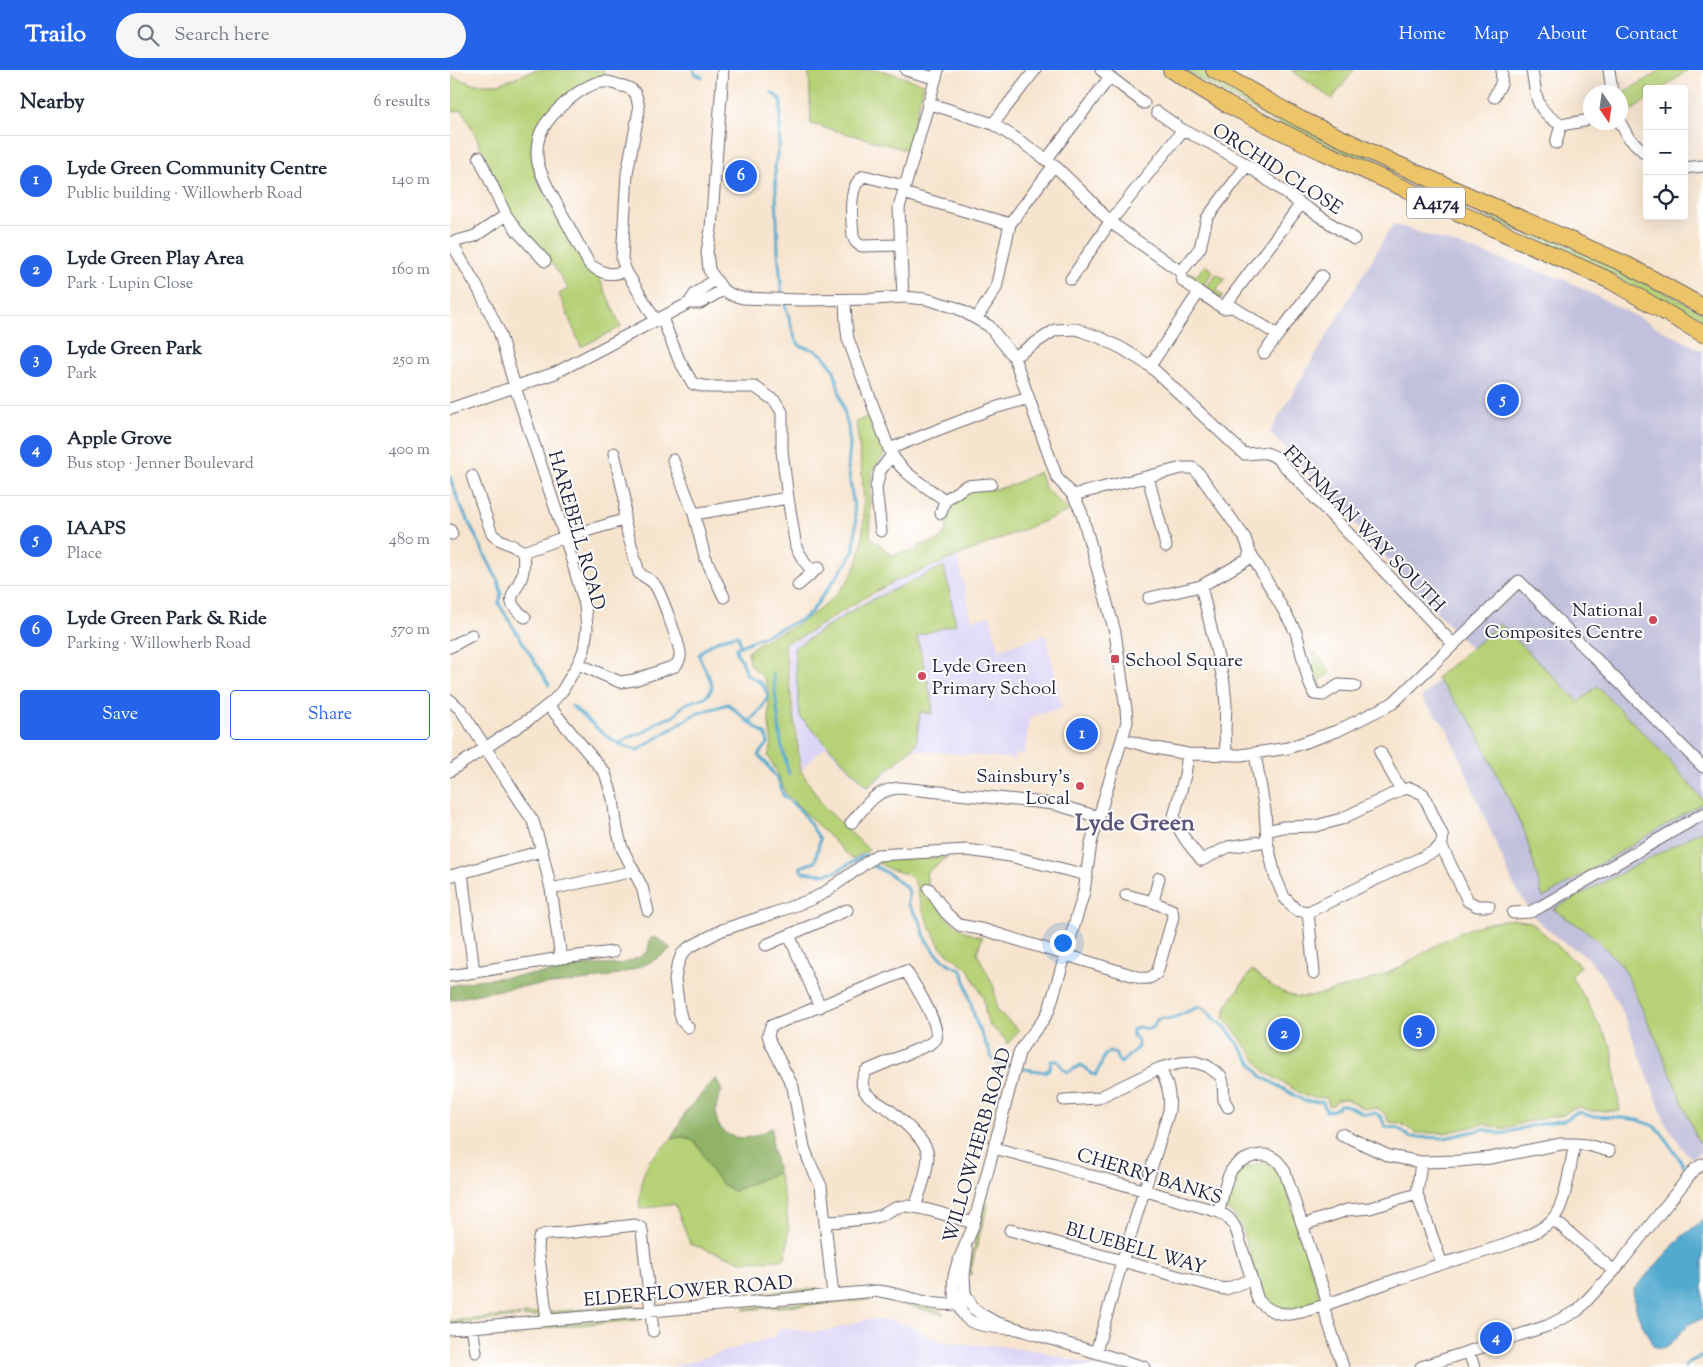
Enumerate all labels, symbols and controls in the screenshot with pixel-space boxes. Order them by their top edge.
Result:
search box [116,13,466,58]
text: Trailo [25,18,86,52]
icon: search [134,21,162,49]
text: Search here [174,22,270,49]
text: Home [1399,22,1446,48]
text: Map [1474,22,1509,48]
text: About [1537,22,1587,48]
text: Contact [1615,22,1678,48]
north arrow [1583,85,1628,130]
map controls [1643,85,1688,220]
button: + [1643,85,1688,130]
text: Nearby [20,88,85,118]
text: 6 results [374,91,430,114]
street label: ORCHID CLOSE [1206,118,1348,223]
button: − [1643,130,1688,175]
text: Lyde Green Community Centre [67,156,327,183]
pin: 6 [725,157,757,195]
text: 1 [33,169,39,192]
text: 140 m [392,169,430,192]
button: locate [1643,175,1688,220]
text: Public building · Willowherb Road [67,183,302,206]
road number: A4174 [1407,188,1465,218]
text: Lyde Green Play Area [67,246,244,273]
text: 2 [32,259,40,282]
text: 160 m [392,259,430,282]
text: Park · Lupin Close [67,273,193,296]
text: Lyde Green Park [67,336,202,363]
text: 3 [33,349,39,372]
text: 250 m [392,349,430,372]
text: Park [67,363,98,386]
pin: 5 [1487,381,1519,419]
text: Apple Grove [67,426,172,453]
text: 4 [32,439,40,462]
text: 400 m [389,439,430,462]
street label: FEYNMAN WAY SOUTH [1276,440,1450,619]
street label: HAREBELL ROAD [540,448,611,614]
text: Bus stop · Jenner Boulevard [67,453,254,476]
text: IAAPS [67,516,126,543]
text: 5 [33,529,39,552]
text: 480 m [389,529,430,552]
text: Place [67,543,102,566]
place label: National Composites Centre [1485,598,1643,647]
text: Lyde Green Park & Ride [67,606,267,633]
marker: National Composites Centre [1647,614,1659,626]
text: 6 [32,619,40,642]
text: 570 m [392,619,430,642]
text: Parking · Willowherb Road [67,633,251,656]
place label: School Square [1125,648,1243,675]
marker: School Square [1109,653,1121,665]
place label: Lyde Green Primary School [932,654,1057,703]
marker: Lyde Green Primary School [916,670,928,682]
button: Save [20,690,220,740]
button: Share [230,690,430,740]
pin: 1 [1066,715,1098,753]
place label: Sainsbury's Local [976,764,1070,813]
marker: Sainsbury's Local [1074,780,1086,792]
district label: Lyde Green [1075,807,1196,841]
your location [1050,930,1076,956]
pin: 3 [1403,1012,1435,1050]
pin: 2 [1268,1015,1300,1053]
street label: WILLOWHERB ROAD [938,1045,1019,1247]
street label: CHERRY BANKS [1073,1142,1225,1212]
street label: BLUEBELL WAY [1062,1216,1209,1282]
street label: ELDERFLOWER ROAD [582,1270,794,1315]
pin: 4 [1480,1319,1512,1357]

